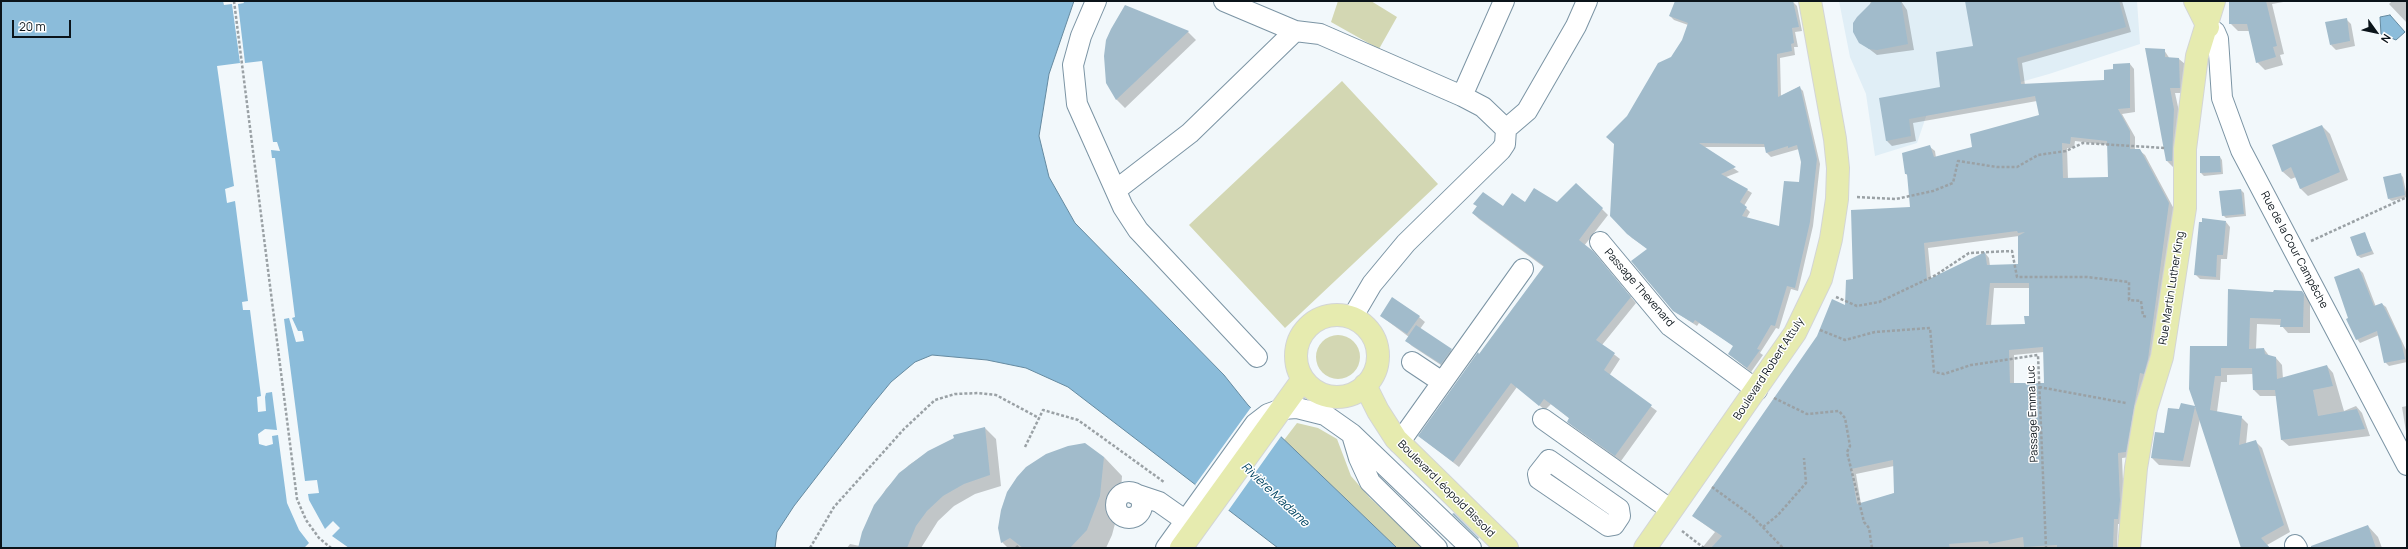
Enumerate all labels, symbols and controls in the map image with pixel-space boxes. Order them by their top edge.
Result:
scale bar [14,12,73,38]
north arrow [2356,12,2396,52]
text: 20 m [19,18,46,35]
text: N [2378,31,2395,46]
street label: Rue de la Cour Campêche [2258,189,2330,311]
street label: Rue Martin Luther King [2156,230,2188,346]
street label: Passage Thevenard [1601,246,1677,330]
street label: Boulevard Robert Attuly [1731,315,1807,423]
street label: Passage Emma Luc [2025,365,2041,463]
street label: Boulevard Léopold Bissold [1395,438,1497,540]
water label: Rivière Madame [1238,460,1312,530]

